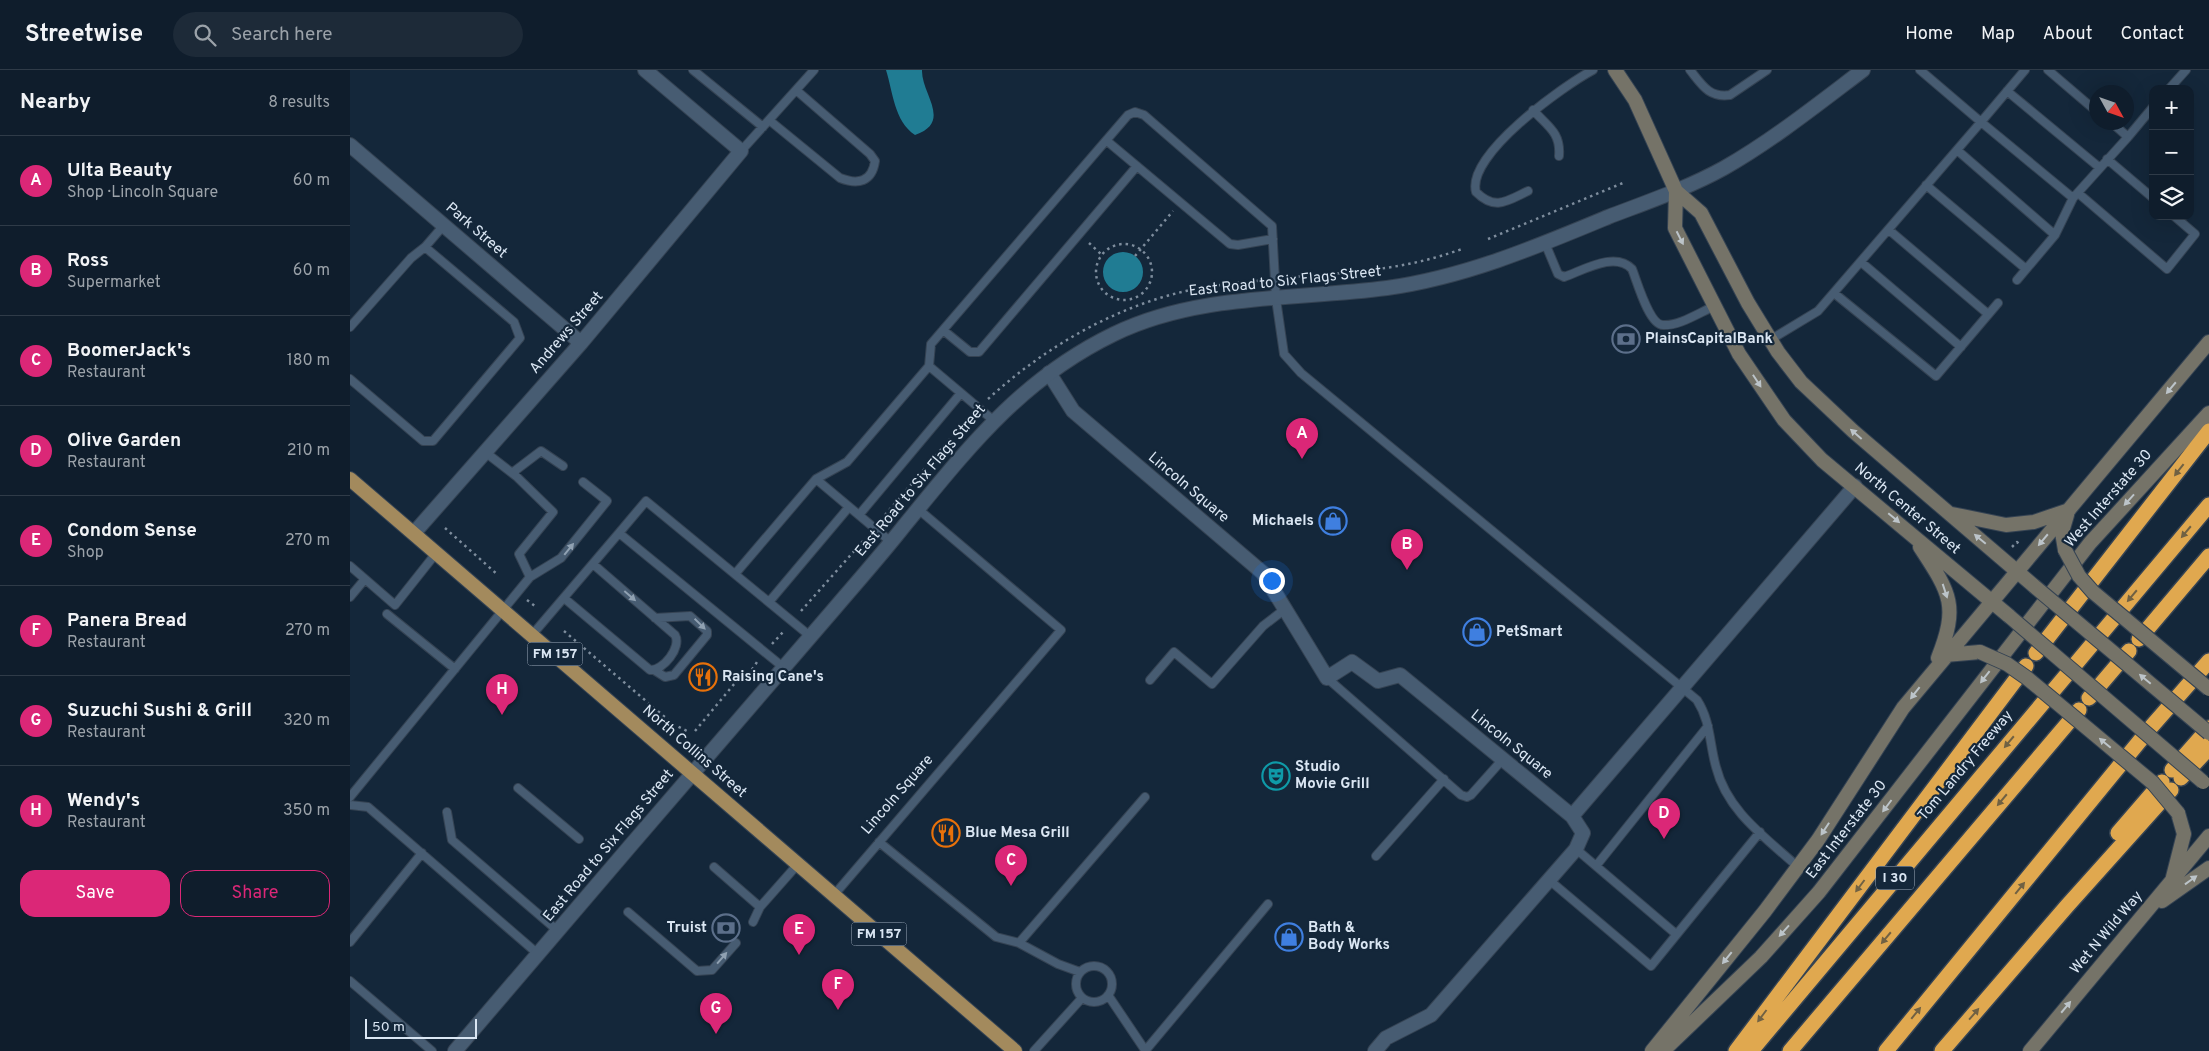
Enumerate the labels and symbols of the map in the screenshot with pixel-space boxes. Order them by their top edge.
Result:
north arrow [2089,85,2134,130]
street label: Park Street [441,199,511,263]
one-way arrow [1676,231,1684,245]
street label: East Road to Six Flags Street [1188,262,1382,302]
street label: Andrews Street [526,288,608,378]
bank icon: PlainsCapitalBank [1611,324,1641,354]
place label: PlainsCapitalBank [1645,330,1773,349]
one-way arrow [1752,375,1761,388]
one-way arrow [2165,381,2176,394]
street label: East Road to Six Flags Street [852,401,990,561]
pin: A [1286,418,1318,459]
one-way arrow [1850,428,1862,440]
street label: West Interstate 30 [2061,446,2157,552]
street label: Lincoln Square [1144,449,1232,527]
street label: North Center Street [1850,459,1964,559]
one-way arrow [2174,463,2184,477]
one-way arrow [2123,494,2134,507]
shop icon: Michaels [1318,506,1348,536]
place label: Michaels [1252,512,1314,531]
one-way arrow [1887,513,1900,524]
one-way arrow [2181,525,2192,538]
pin: B [1391,529,1423,570]
one-way arrow [1974,533,1986,545]
one-way arrow [2037,533,2049,545]
one-way arrow [564,542,575,555]
your location [1259,568,1285,594]
one-way arrow [1942,583,1949,598]
one-way arrow [623,590,635,602]
one-way arrow [2127,590,2138,602]
shop icon: PetSmart [1462,617,1492,647]
one-way arrow [694,618,706,630]
place label: PetSmart [1496,623,1563,642]
road number: FM 157 [528,642,582,666]
restaurant icon: Raising Cane's [688,662,718,692]
place label: Raising Cane's [722,668,824,687]
one-way arrow [1980,670,1991,683]
pin: H [486,674,518,715]
one-way arrow [2139,674,2151,685]
one-way arrow [1909,686,1920,699]
street label: North Collins Street [638,701,750,803]
street label: Lincoln Square [1466,706,1556,784]
street label: Tom Landry Freeway [1914,707,2018,825]
one-way arrow [2004,736,2015,748]
one-way arrow [2099,738,2111,749]
street label: Lincoln Square [858,751,938,839]
place label: Studio Movie Grill [1295,758,1370,794]
theatre icon: Studio Movie Grill [1261,761,1291,791]
street label: East Road to Six Flags Street [540,766,678,926]
street label: East Interstate 30 [1802,777,1892,883]
one-way arrow [1997,794,2008,807]
pin: D [1648,798,1680,839]
one-way arrow [1882,799,1893,812]
restaurant icon: Blue Mesa Grill [931,818,961,848]
one-way arrow [1821,822,1830,836]
place label: Blue Mesa Grill [965,824,1070,843]
pin: C [995,845,1027,886]
road number: I 30 [1876,866,1914,890]
one-way arrow [2184,875,2198,885]
one-way arrow [1854,879,1865,892]
one-way arrow [2014,881,2025,894]
street label: Wet N Wild Way [2067,887,2148,979]
bank icon: Truist [711,913,741,943]
pin: E [783,914,815,955]
place label: Truist [667,919,707,938]
place label: Bath & Body Works [1308,919,1390,955]
road number: FM 157 [852,922,906,946]
shop icon: Bath & Body Works [1274,922,1304,952]
one-way arrow [1778,925,1790,937]
one-way arrow [1880,931,1892,943]
one-way arrow [1722,951,1733,964]
one-way arrow [716,953,728,965]
pin: F [822,969,854,1010]
pin: G [700,993,732,1034]
one-way arrow [2061,1001,2072,1014]
one-way arrow [1911,1007,1922,1020]
one-way arrow [1968,1008,1979,1021]
one-way arrow [1757,1009,1767,1023]
scale bar [365,1016,478,1039]

